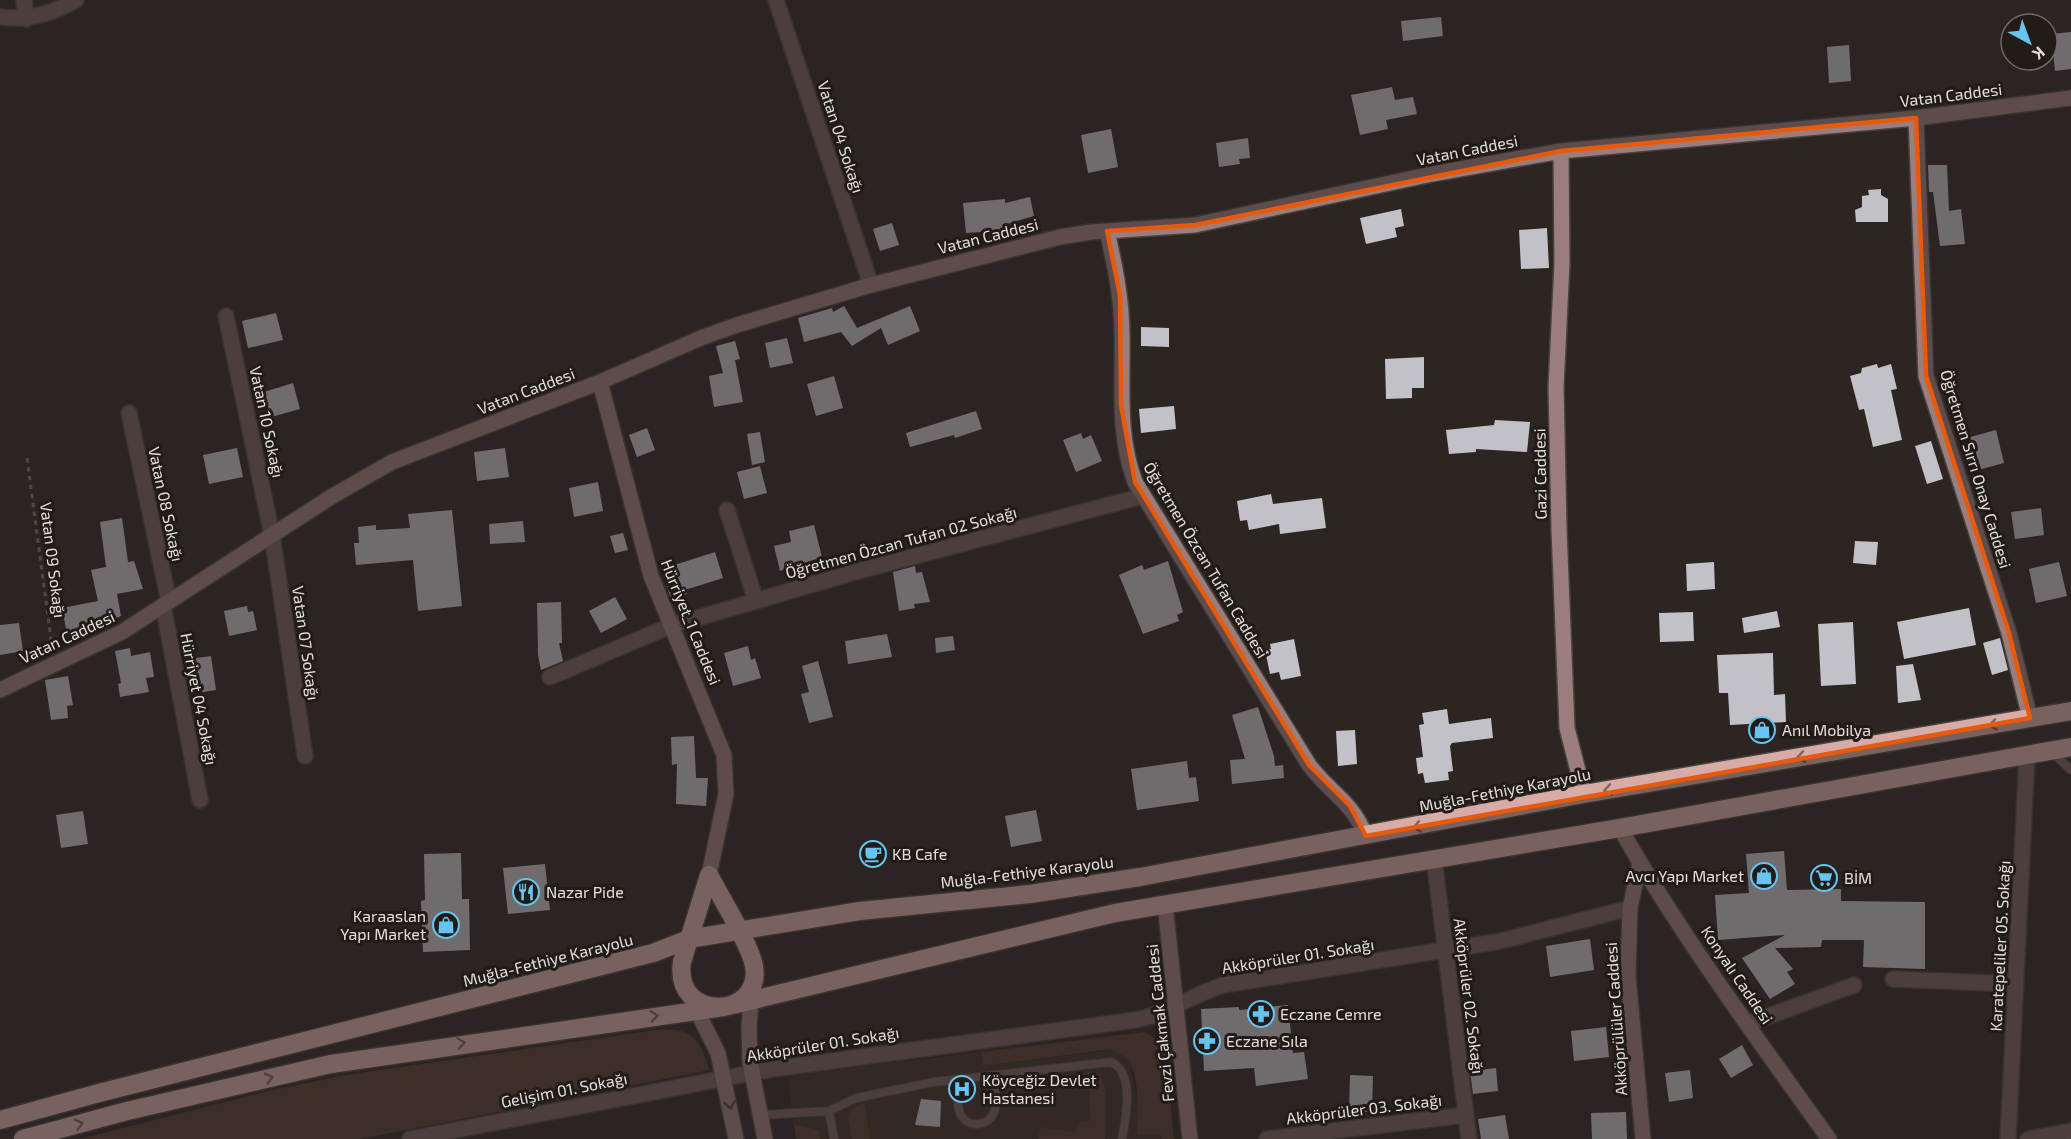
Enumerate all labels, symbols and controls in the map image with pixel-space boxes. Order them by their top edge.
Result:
north arrow [1999,12,2059,72]
text: K [2028,43,2049,65]
street label: Vatan 04 Sokağı [814,78,869,195]
street label: Vatan Caddesi [1899,79,2003,110]
street label: Vatan Caddesi [1415,130,1519,169]
street label: Vatan Caddesi [936,214,1040,257]
street label: Vatan Caddesi [474,363,577,418]
street label: Vatan 10 Sokağı [246,365,289,479]
street label: Öğretmen Sırrı Onay Caddesi [1937,367,2016,570]
street label: Gazi Caddesi [1529,428,1550,520]
street label: Vatan 08 Sokağı [145,445,188,563]
street label: Öğretmen Özcan Tufan Caddesi [1140,458,1273,661]
street label: Vatan 09 Sokağı [37,501,70,619]
street label: Öğretmen Özcan Tufan 02 Sokağı [783,501,1019,582]
street label: Hürriyet_1 Caddesi [658,556,725,687]
street label: Vatan 07 Sokağı [289,585,324,701]
street label: Vatan Caddesi [16,606,117,667]
street label: Hürriyet 04 Sokağı [177,631,222,767]
shop icon: Anıl Mobilya [1747,715,1777,745]
one-way arrow [1988,718,1997,730]
place label: Anıl Mobilya [1782,720,1871,739]
one-way arrow [1796,751,1805,763]
street label: Muğla-Fethiye Karayolu [1417,764,1592,815]
one-way arrow [1604,783,1614,796]
one-way arrow [1412,820,1421,832]
cafe icon: KB Cafe [858,839,888,869]
place label: KB Cafe [892,844,947,863]
street label: Muğla-Fethiye Karayolu [939,851,1115,892]
street label: Karatepeliler 05. Sokağı [1986,860,2013,1032]
shop icon: Avcı Yapı Market [1749,861,1779,891]
supermarket icon: BİM [1809,863,1839,893]
place label: Avcı Yapı Market [1625,866,1744,885]
place label: BİM [1844,868,1872,887]
restaurant icon: Nazar Pide [511,877,541,907]
place label: Nazar Pide [546,882,624,901]
place label: Karaaslan Yapı Market [340,906,426,943]
shop icon: Karaaslan Yapı Market [431,910,461,940]
street label: Akköprüler 02. Sokağı [1451,917,1488,1075]
street label: Konyalı Caddesi [1698,922,1777,1027]
street label: Muğla-Fethiye Karayolu [461,929,635,990]
street label: Akköprüler 01. Sokağı [1220,934,1375,977]
street label: Akköprülüler Caddesi [1601,942,1630,1096]
street label: Fevzi Çakmak Caddesi [1142,943,1178,1103]
pharmacy icon: Eczane Cemre [1246,999,1276,1029]
place label: Eczane Cemre [1280,1004,1382,1023]
one-way arrow [649,1010,658,1022]
street label: Akköprüler 01. Sokağı [745,1022,900,1065]
pharmacy icon: Eczane Sıla [1192,1026,1222,1056]
place label: Eczane Sıla [1226,1031,1308,1050]
one-way arrow [456,1038,465,1050]
street label: Gelişim 01. Sokağı [499,1068,629,1112]
place label: Köyceğiz Devlet Hastanesi [982,1070,1097,1107]
one-way arrow [264,1073,274,1086]
hospital icon: Köyceğiz Devlet Hastanesi [947,1074,977,1104]
street label: Akköprüler 03. Sokağı [1285,1090,1443,1127]
one-way arrow [723,1099,736,1109]
one-way arrow [74,1118,84,1131]

